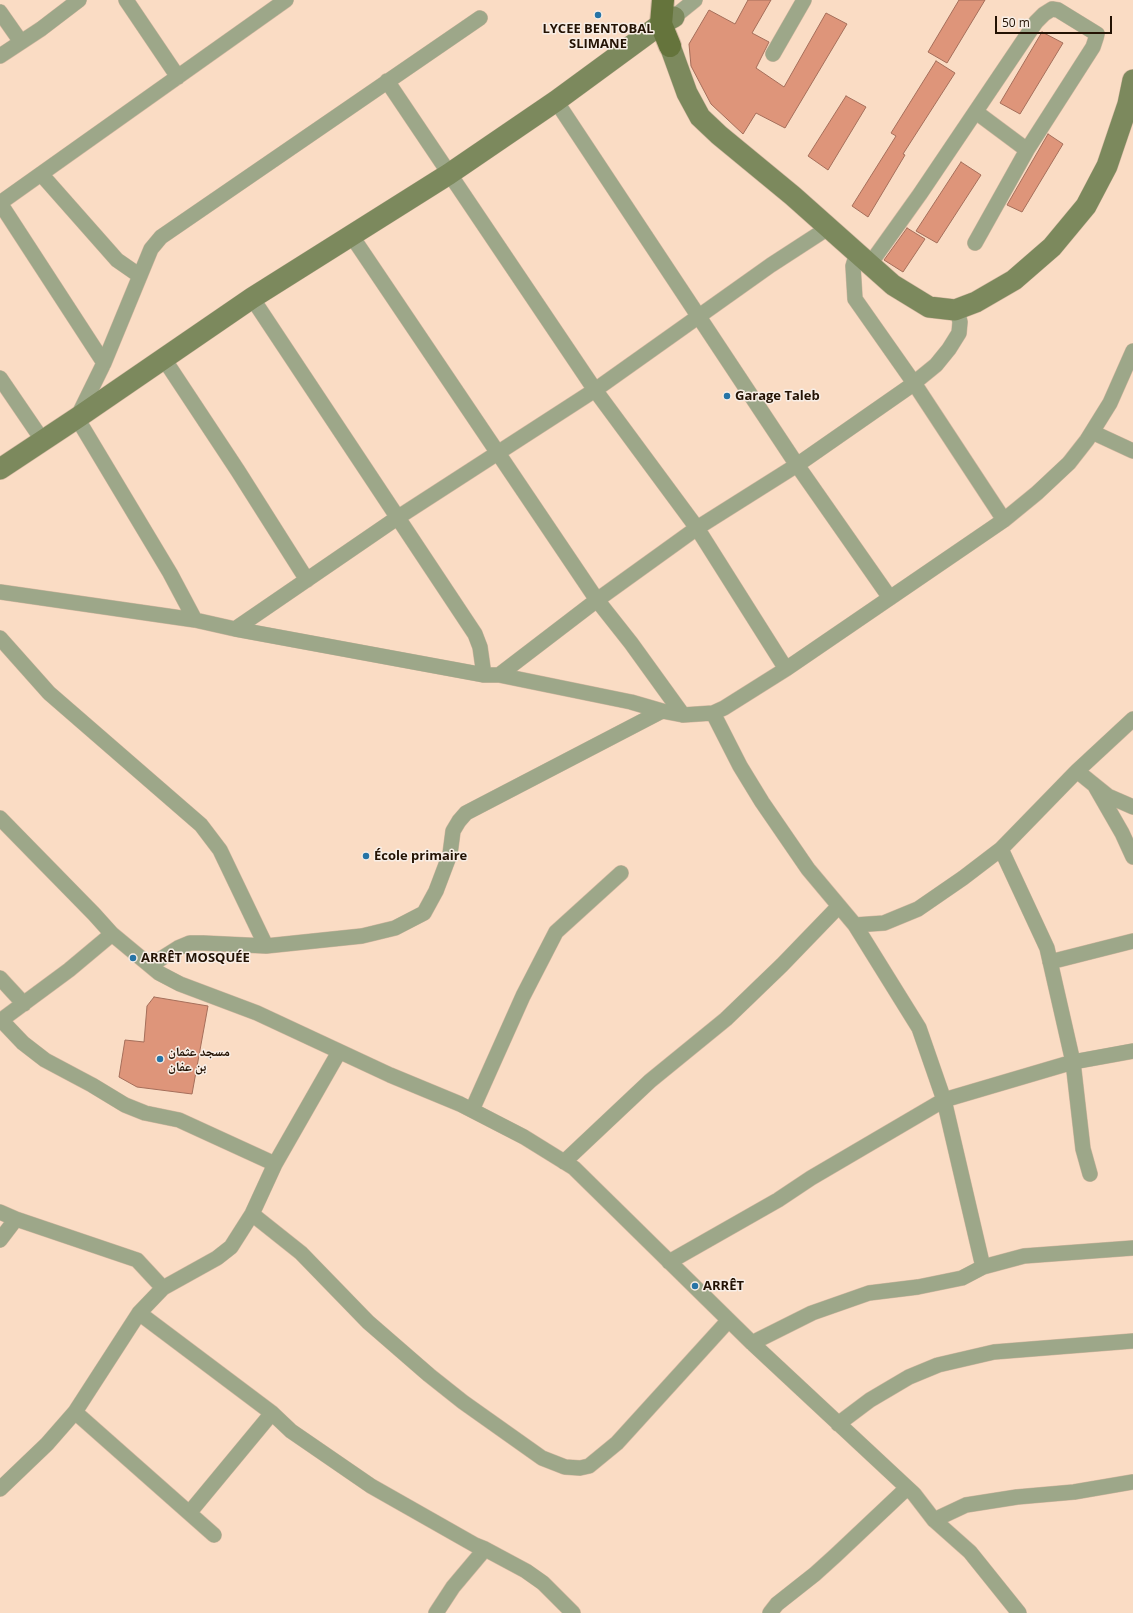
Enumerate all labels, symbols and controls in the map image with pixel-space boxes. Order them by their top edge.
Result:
scale bar [997,8,1114,34]
marker: LYCEE BENTOBAL SLIMANE [593,10,603,20]
text: 50 m [1002,14,1030,31]
place label: LYCEE BENTOBAL SLIMANE [542,21,654,52]
place label: Garage Taleb [735,388,820,404]
marker: Garage Taleb [722,391,732,401]
place label: École primaire [374,848,467,864]
marker: École primaire [361,851,371,861]
place label: ARRÊT MOSQUÉE [141,950,250,966]
marker: ARRÊT MOSQUÉE [128,953,138,963]
place label: مسجد عثمان بن عفان [168,1044,230,1075]
marker: مسجد عثمان بن عفان [155,1054,165,1064]
place label: ARRÊT [703,1278,744,1294]
marker: ARRÊT [690,1281,700,1291]

